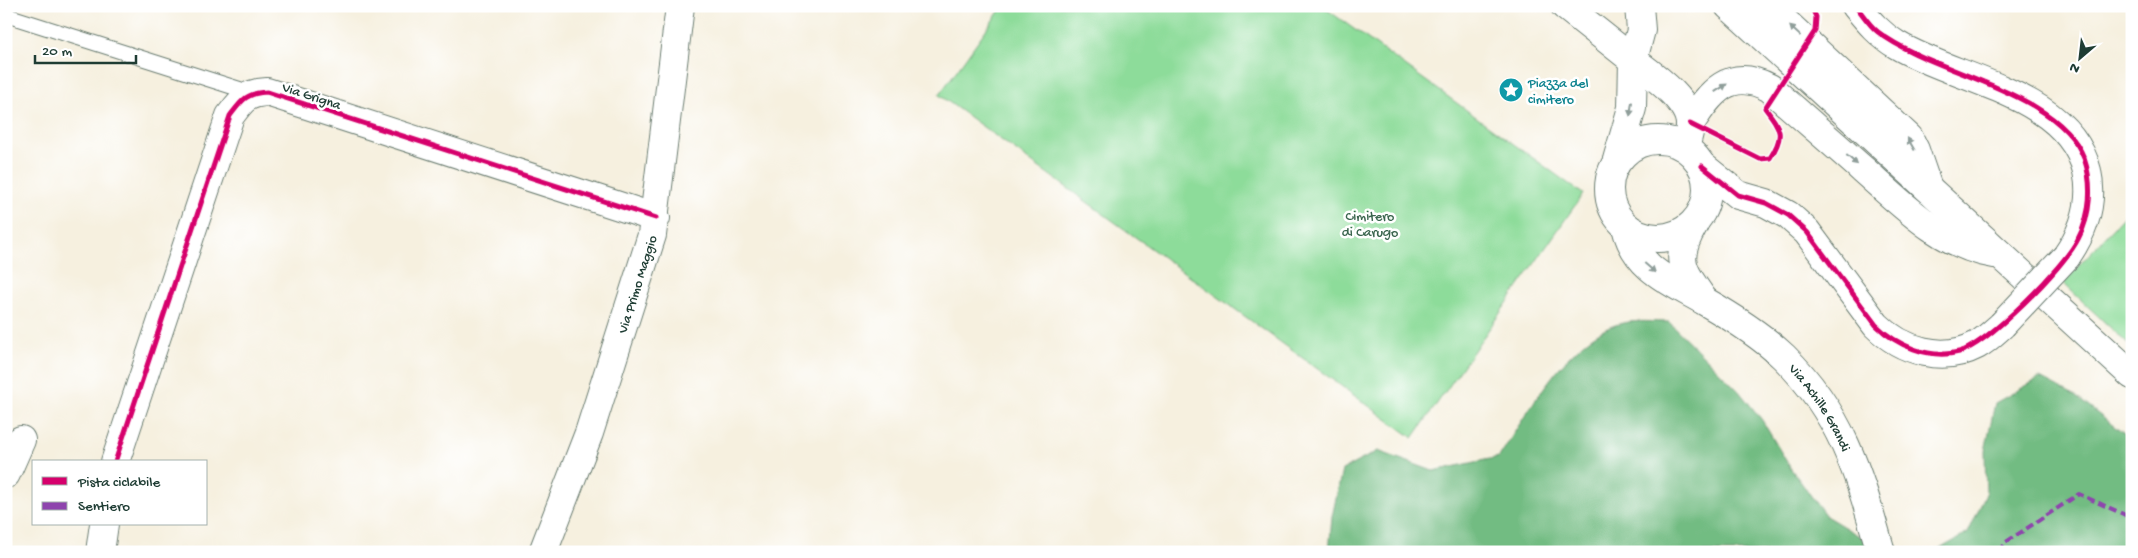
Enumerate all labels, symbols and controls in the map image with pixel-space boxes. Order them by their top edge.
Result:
one-way arrow [1789,25,1801,37]
scale bar [35,32,136,64]
north arrow [2056,32,2106,82]
text: 20 m [42,43,72,61]
text: N [2067,58,2083,77]
place label: Piazza del cimitero [1527,76,1588,109]
place icon: Piazza del cimitero [1498,77,1524,103]
street label: Via Grigna [279,80,344,115]
one-way arrow [1714,83,1728,92]
one-way arrow [1627,101,1635,117]
one-way arrow [1907,137,1916,150]
one-way arrow [1846,155,1859,166]
park label: Cimitero di Carugo [1342,209,1398,242]
street label: Via Primo Maggio [615,234,662,337]
one-way arrow [1644,262,1657,273]
street label: Via Achille Grandi [1783,361,1853,455]
legend [32,460,208,526]
text: Pista ciclabile [77,474,161,492]
text: Sentiero [78,498,130,516]

